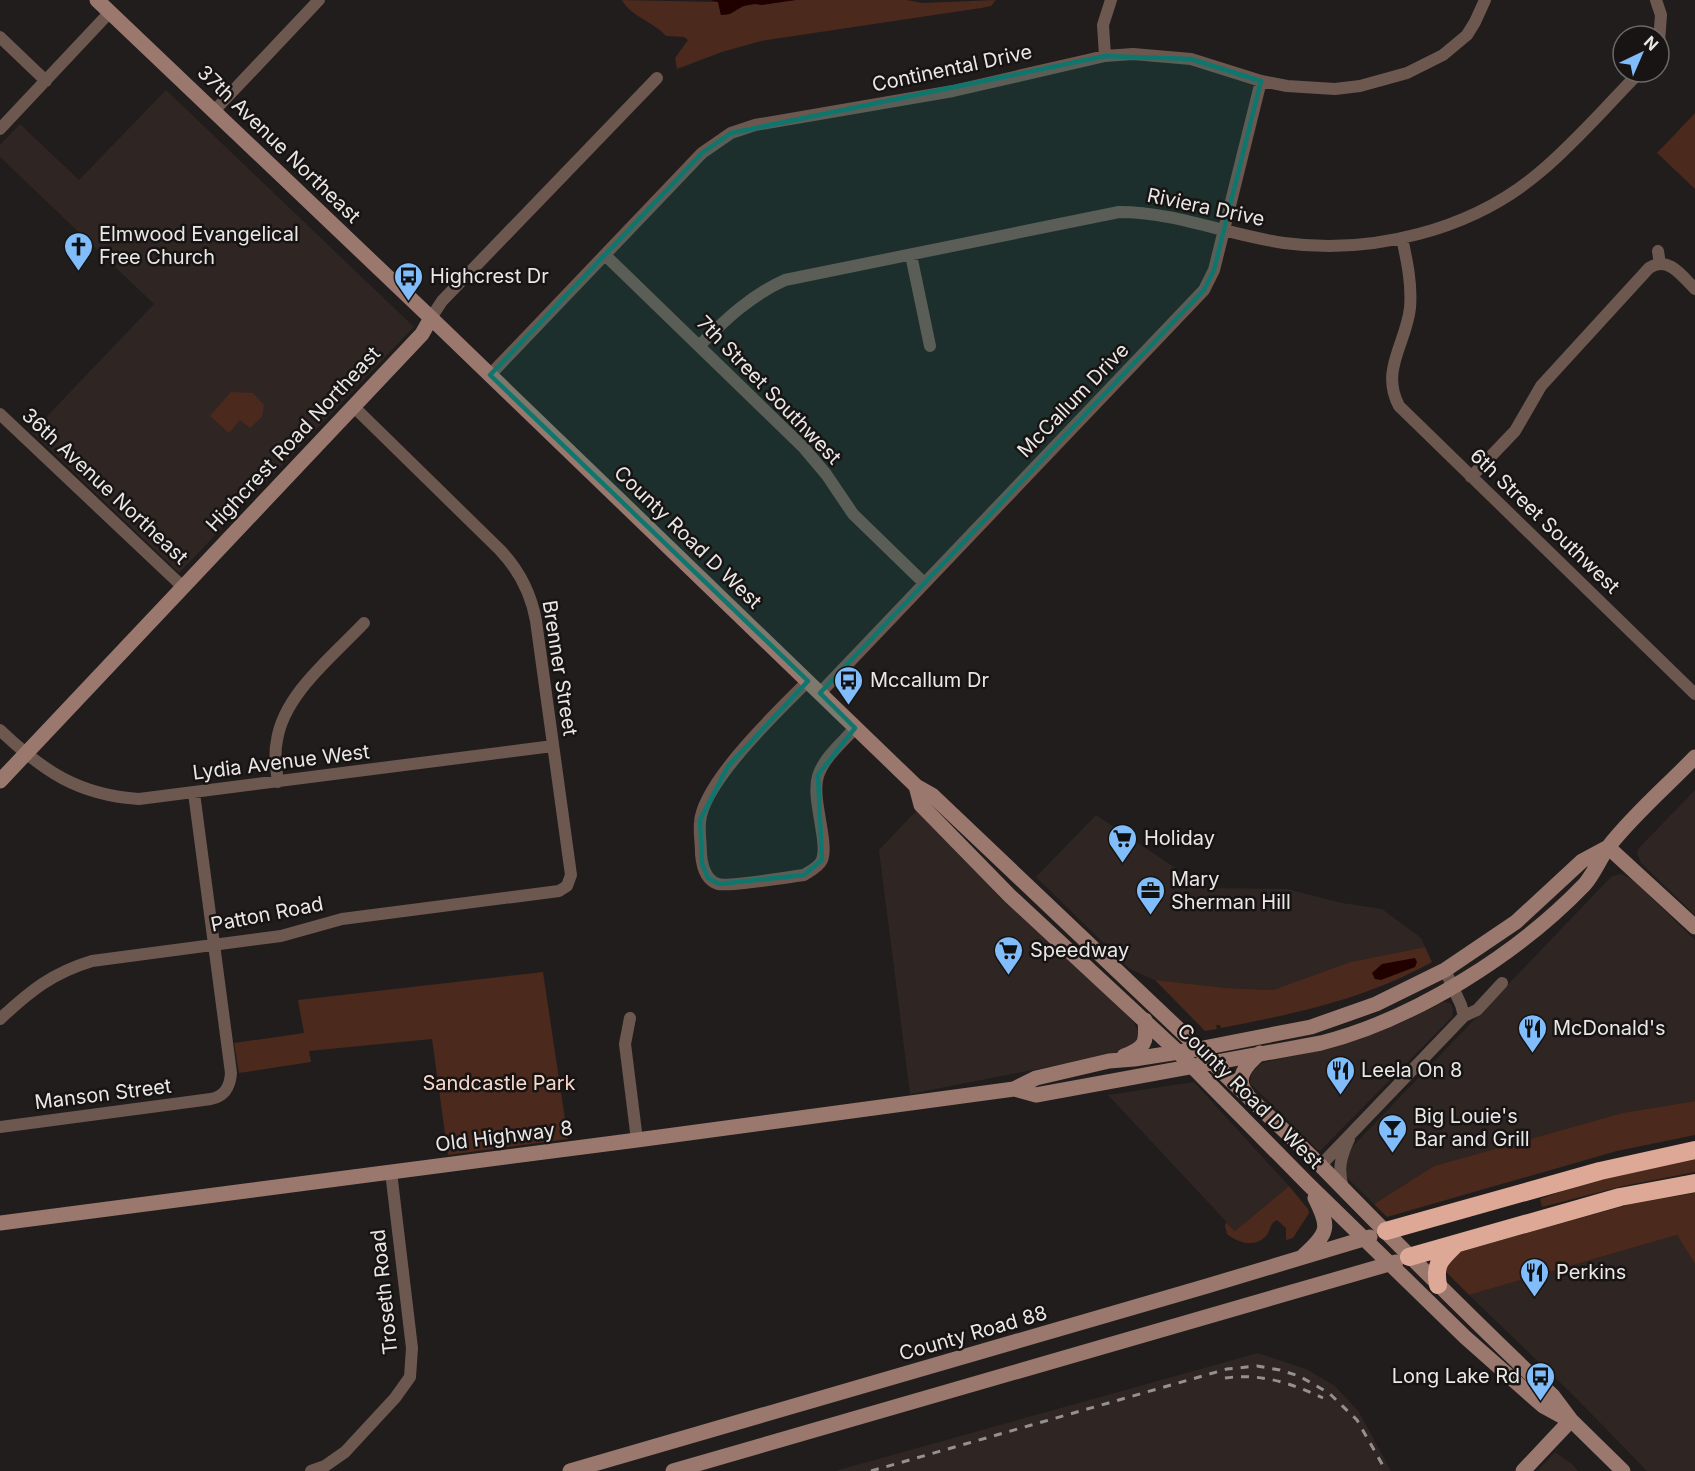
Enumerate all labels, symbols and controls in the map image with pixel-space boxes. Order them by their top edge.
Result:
north arrow [1611,24,1671,84]
text: N [1640,32,1663,55]
street label: Continental Drive [870,39,1034,97]
street label: 37th Avenue Northeast [193,60,366,228]
street label: Riviera Drive [1145,183,1267,231]
place label: Elmwood Evangelical Free Church [99,222,299,269]
church icon: Elmwood Evangelical Free Church [62,230,94,272]
bus stop icon: Highcrest Dr [393,260,425,302]
place label: Highcrest Dr [430,264,549,288]
street label: 7th Street Southwest [692,311,846,470]
street label: McCallum Drive [1012,338,1134,462]
street label: Highcrest Road Northeast [201,341,385,536]
street label: 36th Avenue Northeast [17,403,193,569]
street label: 6th Street Southwest [1465,444,1625,599]
street label: County Road D West [609,460,767,614]
street label: Brenner Street [537,599,583,738]
bus stop icon: Mccallum Dr [833,664,865,706]
place label: Mccallum Dr [870,668,989,692]
street label: Lydia Avenue West [191,739,371,785]
supermarket icon: Holiday [1107,822,1139,864]
place label: Holiday [1144,826,1215,850]
place label: Mary Sherman Hill [1171,867,1291,914]
office icon: Mary Sherman Hill [1134,874,1166,916]
street label: Patton Road [209,891,325,937]
supermarket icon: Speedway [993,934,1025,976]
place label: Speedway [1030,938,1129,962]
restaurant icon: McDonald's [1516,1012,1548,1054]
place label: McDonald's [1553,1016,1666,1040]
street label: County Road D West [1172,1018,1328,1174]
restaurant icon: Leela On 8 [1324,1054,1356,1096]
place label: Leela On 8 [1361,1058,1462,1082]
park label: Sandcastle Park [422,1071,576,1095]
street label: Manson Street [33,1074,173,1114]
place label: Big Louie's Bar and Grill [1414,1104,1530,1151]
bar icon: Big Louie's Bar and Grill [1377,1112,1409,1154]
street label: Old Highway 8 [434,1116,574,1156]
street label: Troseth Road [366,1228,402,1356]
restaurant icon: Perkins [1519,1256,1551,1298]
place label: Perkins [1556,1260,1626,1284]
street label: County Road 88 [896,1300,1050,1366]
bus stop icon: Long Lake Rd [1525,1360,1557,1402]
place label: Long Lake Rd [1392,1364,1520,1388]

